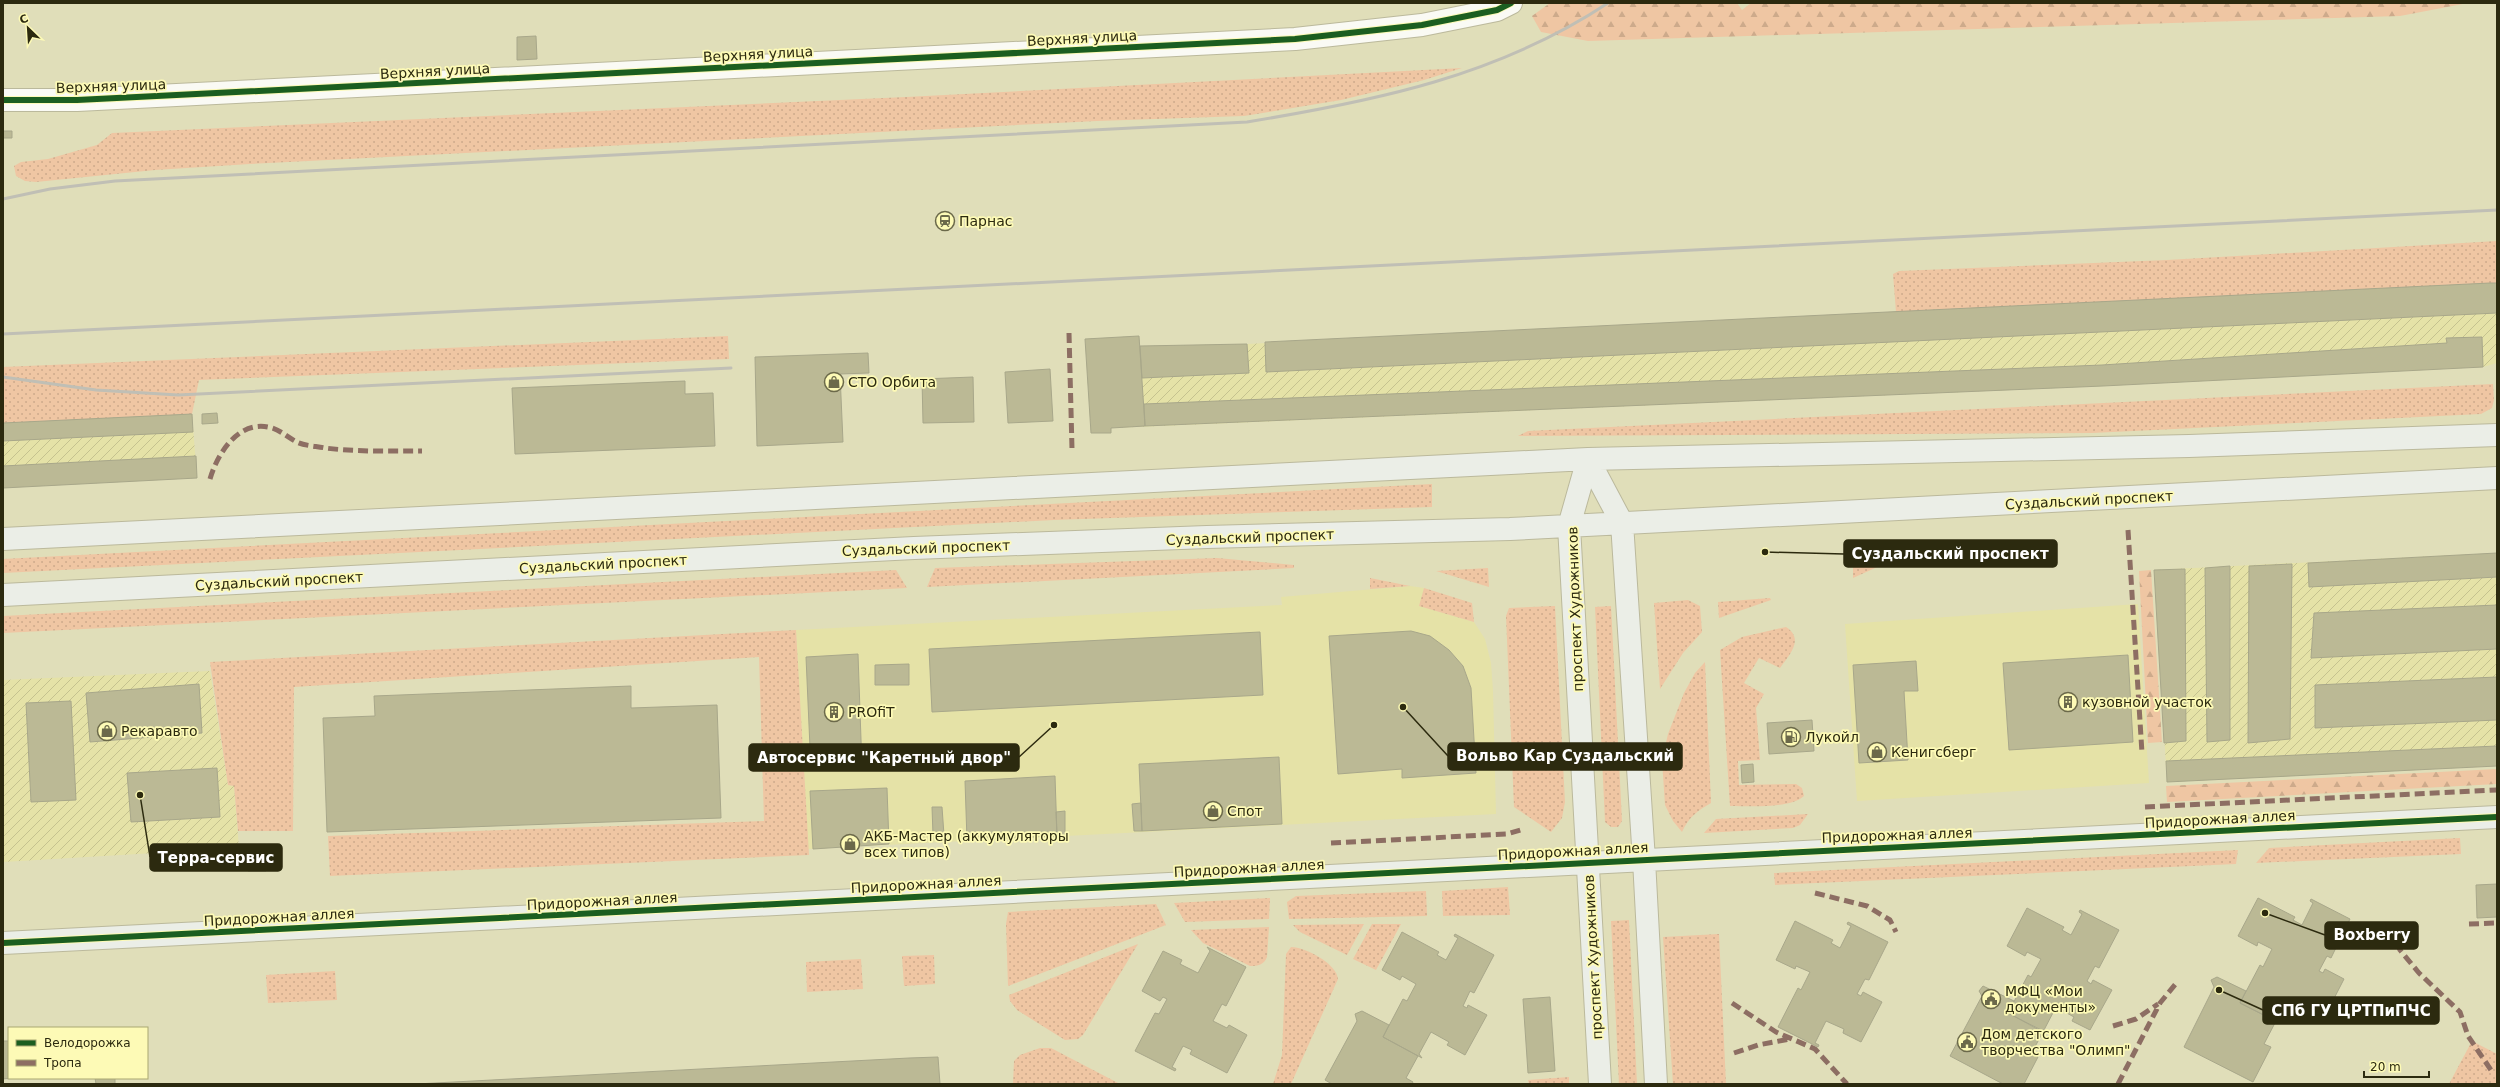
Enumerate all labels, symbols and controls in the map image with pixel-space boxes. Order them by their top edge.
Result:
north arrow [8,8,48,48]
text: С [18,12,30,27]
street label: Верхняя улица [1027,27,1137,49]
street label: Верхняя улица [703,43,813,65]
street label: Верхняя улица [380,60,490,82]
street label: Верхняя улица [56,76,166,96]
station icon: Парнас [934,210,956,232]
place label: Парнас [959,213,1012,229]
shop icon: СТО Орбита [823,371,845,393]
place label: СТО Орбита [848,374,936,390]
street label: Суздальский проспект [2004,488,2174,512]
street label: Суздальский проспект [1166,526,1334,548]
street label: проспект Художников [1564,526,1586,692]
street label: Суздальский проспект [842,537,1010,559]
callout: Суздальский проспект [1844,540,2057,567]
text: Суздальский проспект [1851,545,2049,563]
street label: Суздальский проспект [518,552,688,576]
street label: Суздальский проспект [194,569,364,593]
building icon: кузовной участок [2057,691,2079,713]
place label: кузовной участок [2082,694,2212,710]
building icon: PROfiT [823,701,845,723]
place label: PROfiT [848,704,895,720]
shop icon: Рекаравто [96,720,118,742]
place label: Рекаравто [121,723,198,739]
fuel station icon: Лукойл [1780,726,1802,748]
place label: Лукойл [1805,729,1859,745]
shop icon: Кенигсберг [1866,741,1888,763]
callout: Вольво Кар Суздальский [1448,743,1682,770]
callout: Автосервис "Каретный двор" [749,744,1019,771]
place label: Кенигсберг [1891,744,1976,760]
text: Вольво Кар Суздальский [1456,747,1674,765]
text: Автосервис "Каретный двор" [757,749,1011,767]
shop icon: Спот [1202,800,1224,822]
place label: Спот [1227,803,1263,819]
street label: Придорожная аллея [2144,807,2296,831]
street label: Придорожная аллея [1821,824,1973,846]
place label: АКБ-Мастер (аккумуляторы всех типов) [864,828,1069,860]
shop icon: АКБ-Мастер (аккумуляторы всех типов) [839,833,861,855]
street label: Придорожная аллея [1497,839,1649,863]
callout: Терра-сервис [150,844,282,871]
text: Терра-сервис [158,849,274,867]
street label: Придорожная аллея [1173,856,1325,880]
street label: Придорожная аллея [850,872,1002,896]
street label: проспект Художников [1581,874,1605,1040]
street label: Придорожная аллея [526,889,678,913]
street label: Придорожная аллея [203,905,355,929]
callout: Boxberry [2325,922,2418,949]
text: Boxberry [2334,926,2411,944]
place label: МФЦ «Мои документы» [2005,983,2096,1015]
public building icon: МФЦ «Мои документы» [1980,988,2002,1010]
callout: СПб ГУ ЦРТПиПЧС [2263,997,2439,1024]
text: СПб ГУ ЦРТПиПЧС [2271,1002,2431,1020]
place label: Дом детского творчества "Олимп" [1981,1026,2131,1058]
legend [8,1027,148,1079]
public building icon: Дом детского творчества "Олимп" [1956,1031,1978,1053]
text: Велодорожка [44,1036,131,1050]
scale bar [2364,1053,2429,1079]
text: Тропа [43,1056,82,1070]
text: 20 m [2370,1060,2401,1074]

